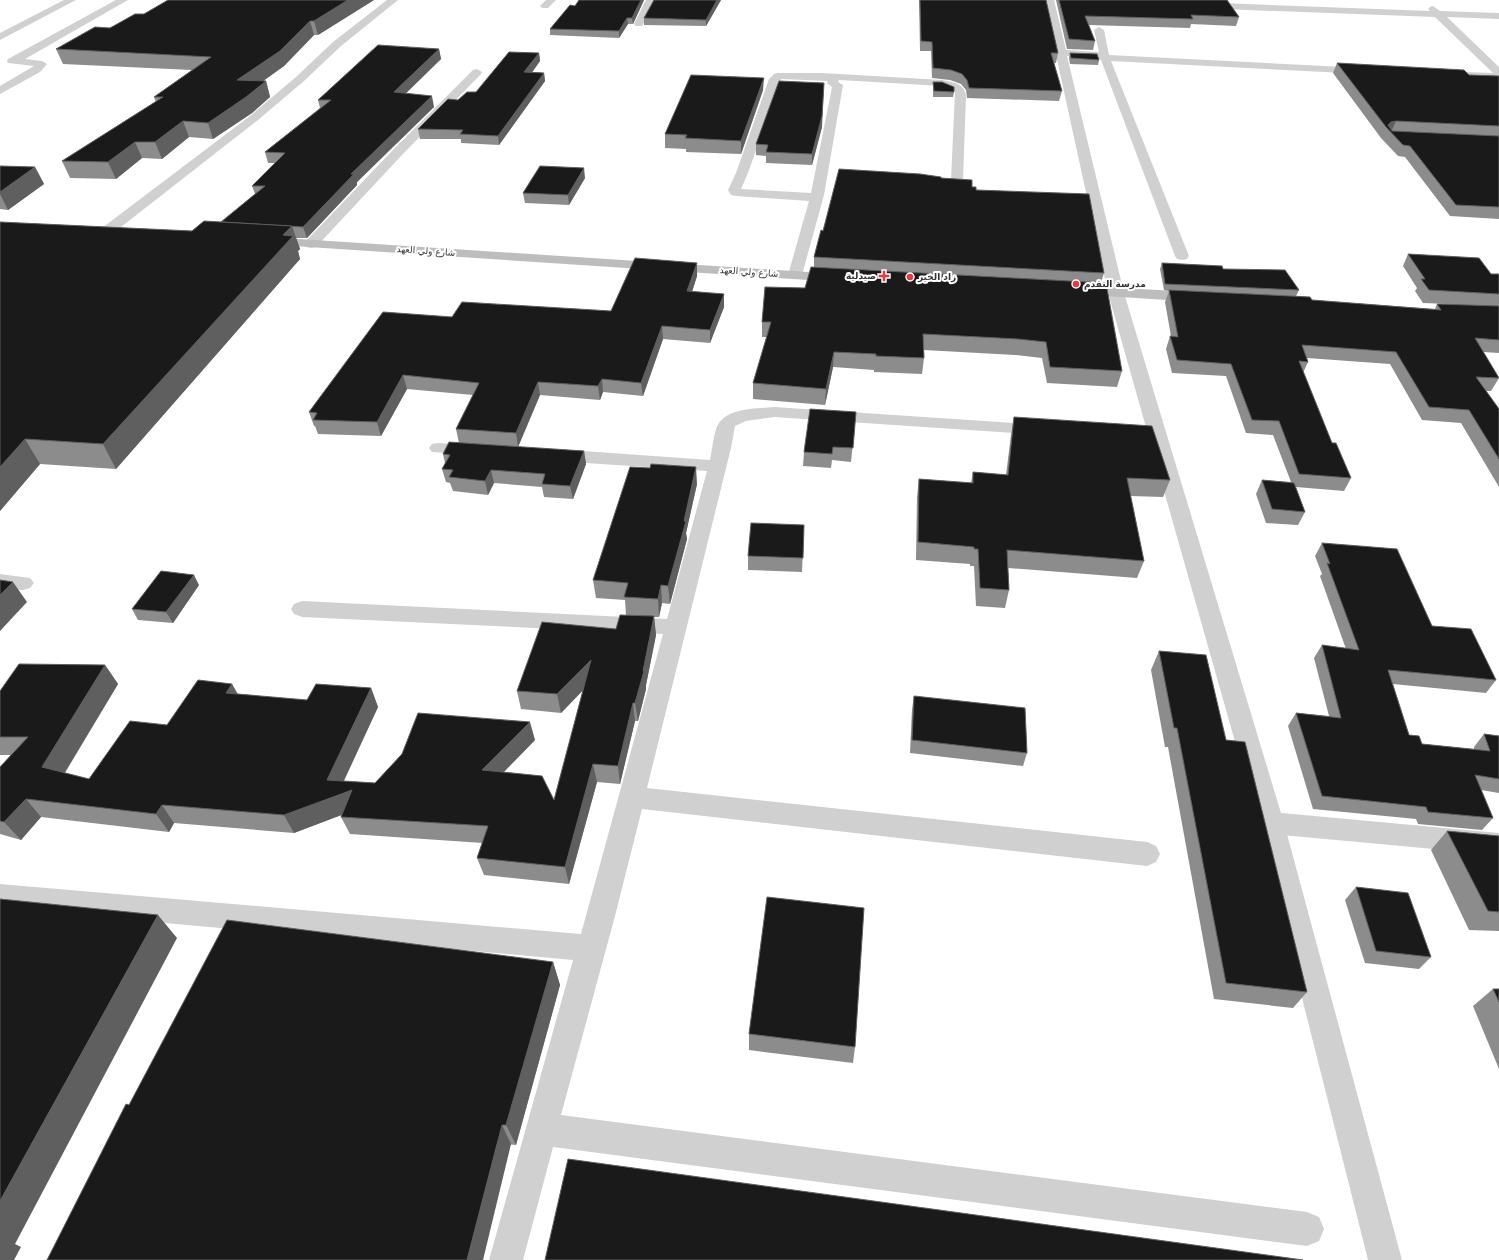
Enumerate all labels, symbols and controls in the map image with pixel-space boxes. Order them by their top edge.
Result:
street label: شارع ولي العهد [396,244,456,258]
street label: شارع ولي العهد [719,265,779,279]
place label: صيدلية [846,271,876,281]
marker: صيدلية [879,271,889,281]
marker: زاد الخير [905,272,915,282]
place label: زاد الخير [917,272,956,283]
marker: مدرسة التقدم [1071,279,1081,289]
place label: مدرسة التقدم [1084,279,1146,290]

